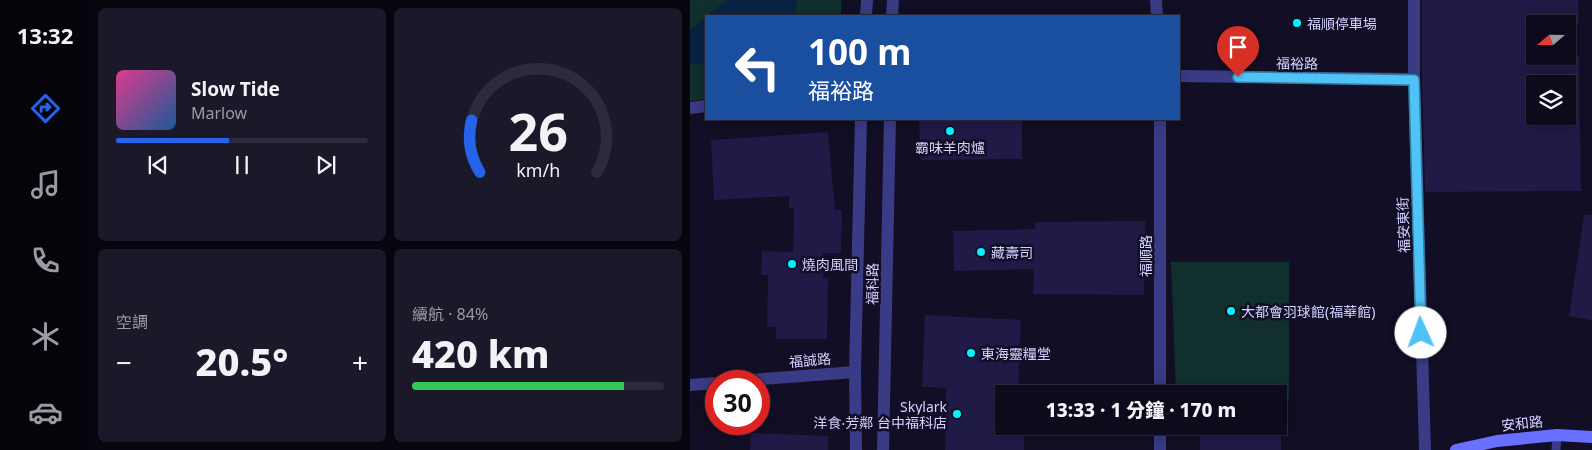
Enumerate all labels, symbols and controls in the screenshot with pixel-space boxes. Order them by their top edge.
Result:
place label: 福順停車場 [1307,14,1377,33]
north arrow [1526,15,1576,65]
map controls [1526,15,1576,125]
marker: 福順停車場 [1291,17,1303,29]
text: 13:32 [17,20,73,50]
pin [1217,26,1259,77]
text: 100 m [808,28,911,75]
icon: arrive [1224,33,1252,61]
icon: left [725,35,790,100]
street label: 福裕路 [1276,53,1318,73]
text: 福裕路 [808,75,874,105]
button: layers [1526,75,1576,125]
text: Slow Tide [191,76,280,102]
icon: directions [28,91,63,126]
text: 26 [508,95,568,166]
text: Marlow [191,102,247,124]
marker: 霸味羊肉爐 [944,125,956,137]
place label: 霸味羊肉爐 [915,138,985,157]
icon: previous [144,151,172,179]
icon: pause [228,151,256,179]
icon: next [312,151,340,179]
text: km/h [516,158,560,182]
icon: music [28,167,63,202]
street label: 福安東街 [1393,197,1413,253]
street label: 福順路 [1136,235,1155,277]
icon: phone [28,243,63,278]
place label: 藏壽司 [991,243,1033,262]
marker: 藏壽司 [975,246,987,258]
place label: 燒肉風間 [802,255,858,274]
marker: 燒肉風間 [786,258,798,270]
street label: 福科路 [862,263,882,305]
place label: 大都會羽球館(福華館) [1241,302,1375,321]
text: 續航 · 84% [412,303,488,325]
marker: 大都會羽球館(福華館) [1225,305,1237,317]
position arrow [1394,306,1446,358]
text: 空調 [116,311,148,333]
icon: climate [28,319,63,354]
text: 420 km [412,327,550,379]
text: 20.5° [196,335,288,387]
text: − [116,343,132,381]
text: + [352,343,368,381]
place label: 東海靈糧堂 [981,344,1051,363]
marker: 東海靈糧堂 [965,347,977,359]
street label: 福誠路 [788,349,832,371]
speed limit sign: 30 [705,370,770,435]
icon: car [28,395,63,430]
place label: Skylark 洋食‧芳鄰 台中福科店 [814,397,948,432]
text: 13:33 · 1 分鐘 · 170 m [1046,397,1236,423]
marker: Skylark 洋食‧芳鄰 台中福科店 [951,408,963,420]
street label: 安和路 [1500,411,1544,435]

